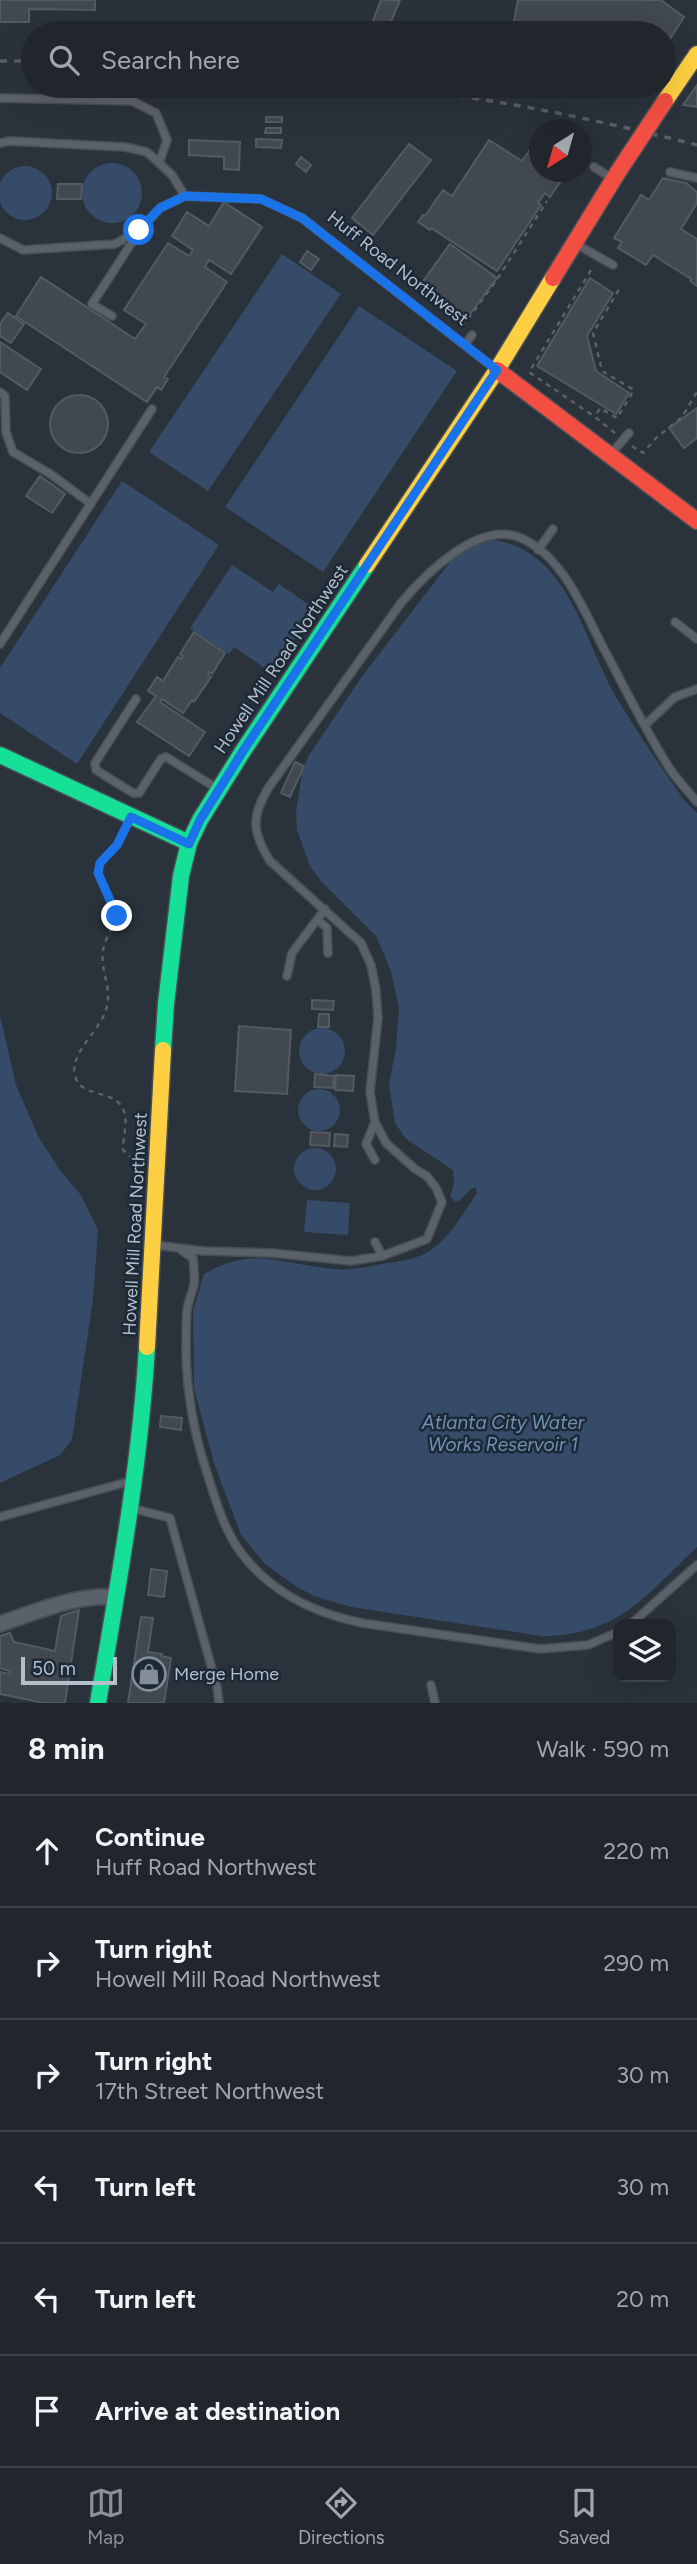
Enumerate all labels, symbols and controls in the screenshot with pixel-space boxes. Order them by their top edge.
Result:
search box [21,21,676,98]
icon: search [45,41,83,79]
text: Search here [101,44,240,76]
north arrow [529,119,592,182]
street label: Huff Road Northwest [323,206,473,330]
route start [123,214,154,245]
street label: Howell Mill Road Northwest [209,560,353,758]
route end [101,900,132,931]
street label: Howell Mill Road Northwest [118,1112,152,1336]
water label: Atlanta City Water Works Reservoir 1 [421,1411,585,1456]
map controls [613,1619,676,1682]
button: layers [613,1619,676,1682]
scale bar [21,1654,117,1686]
shop icon: Merge Home [130,1655,168,1693]
text: 50 m [32,1657,76,1680]
place label: Merge Home [174,1663,279,1685]
text: 8 min [28,1730,105,1767]
text: Walk · 590 m [536,1735,669,1763]
text: Continue [95,1821,205,1853]
icon: ahead [28,1832,66,1870]
text: 220 m [603,1837,669,1865]
text: Huff Road Northwest [95,1853,316,1881]
text: Turn right [95,1933,212,1965]
icon: right [28,1944,66,1982]
text: 290 m [603,1949,669,1977]
text: Howell Mill Road Northwest [95,1965,381,1993]
text: Turn right [95,2045,212,2077]
icon: right [28,2056,66,2094]
text: 30 m [616,2061,669,2089]
text: 17th Street Northwest [95,2077,324,2105]
icon: left [28,2168,66,2206]
text: Turn left [95,2171,196,2203]
text: 30 m [616,2173,669,2201]
icon: left [28,2280,66,2318]
text: Turn left [95,2283,196,2315]
text: 20 m [616,2285,669,2313]
icon: arrive [28,2392,66,2430]
text: Arrive at destination [95,2395,340,2427]
tab: Map [87,2484,125,2549]
tab: Directions [298,2484,385,2549]
tab: Saved [558,2484,610,2549]

